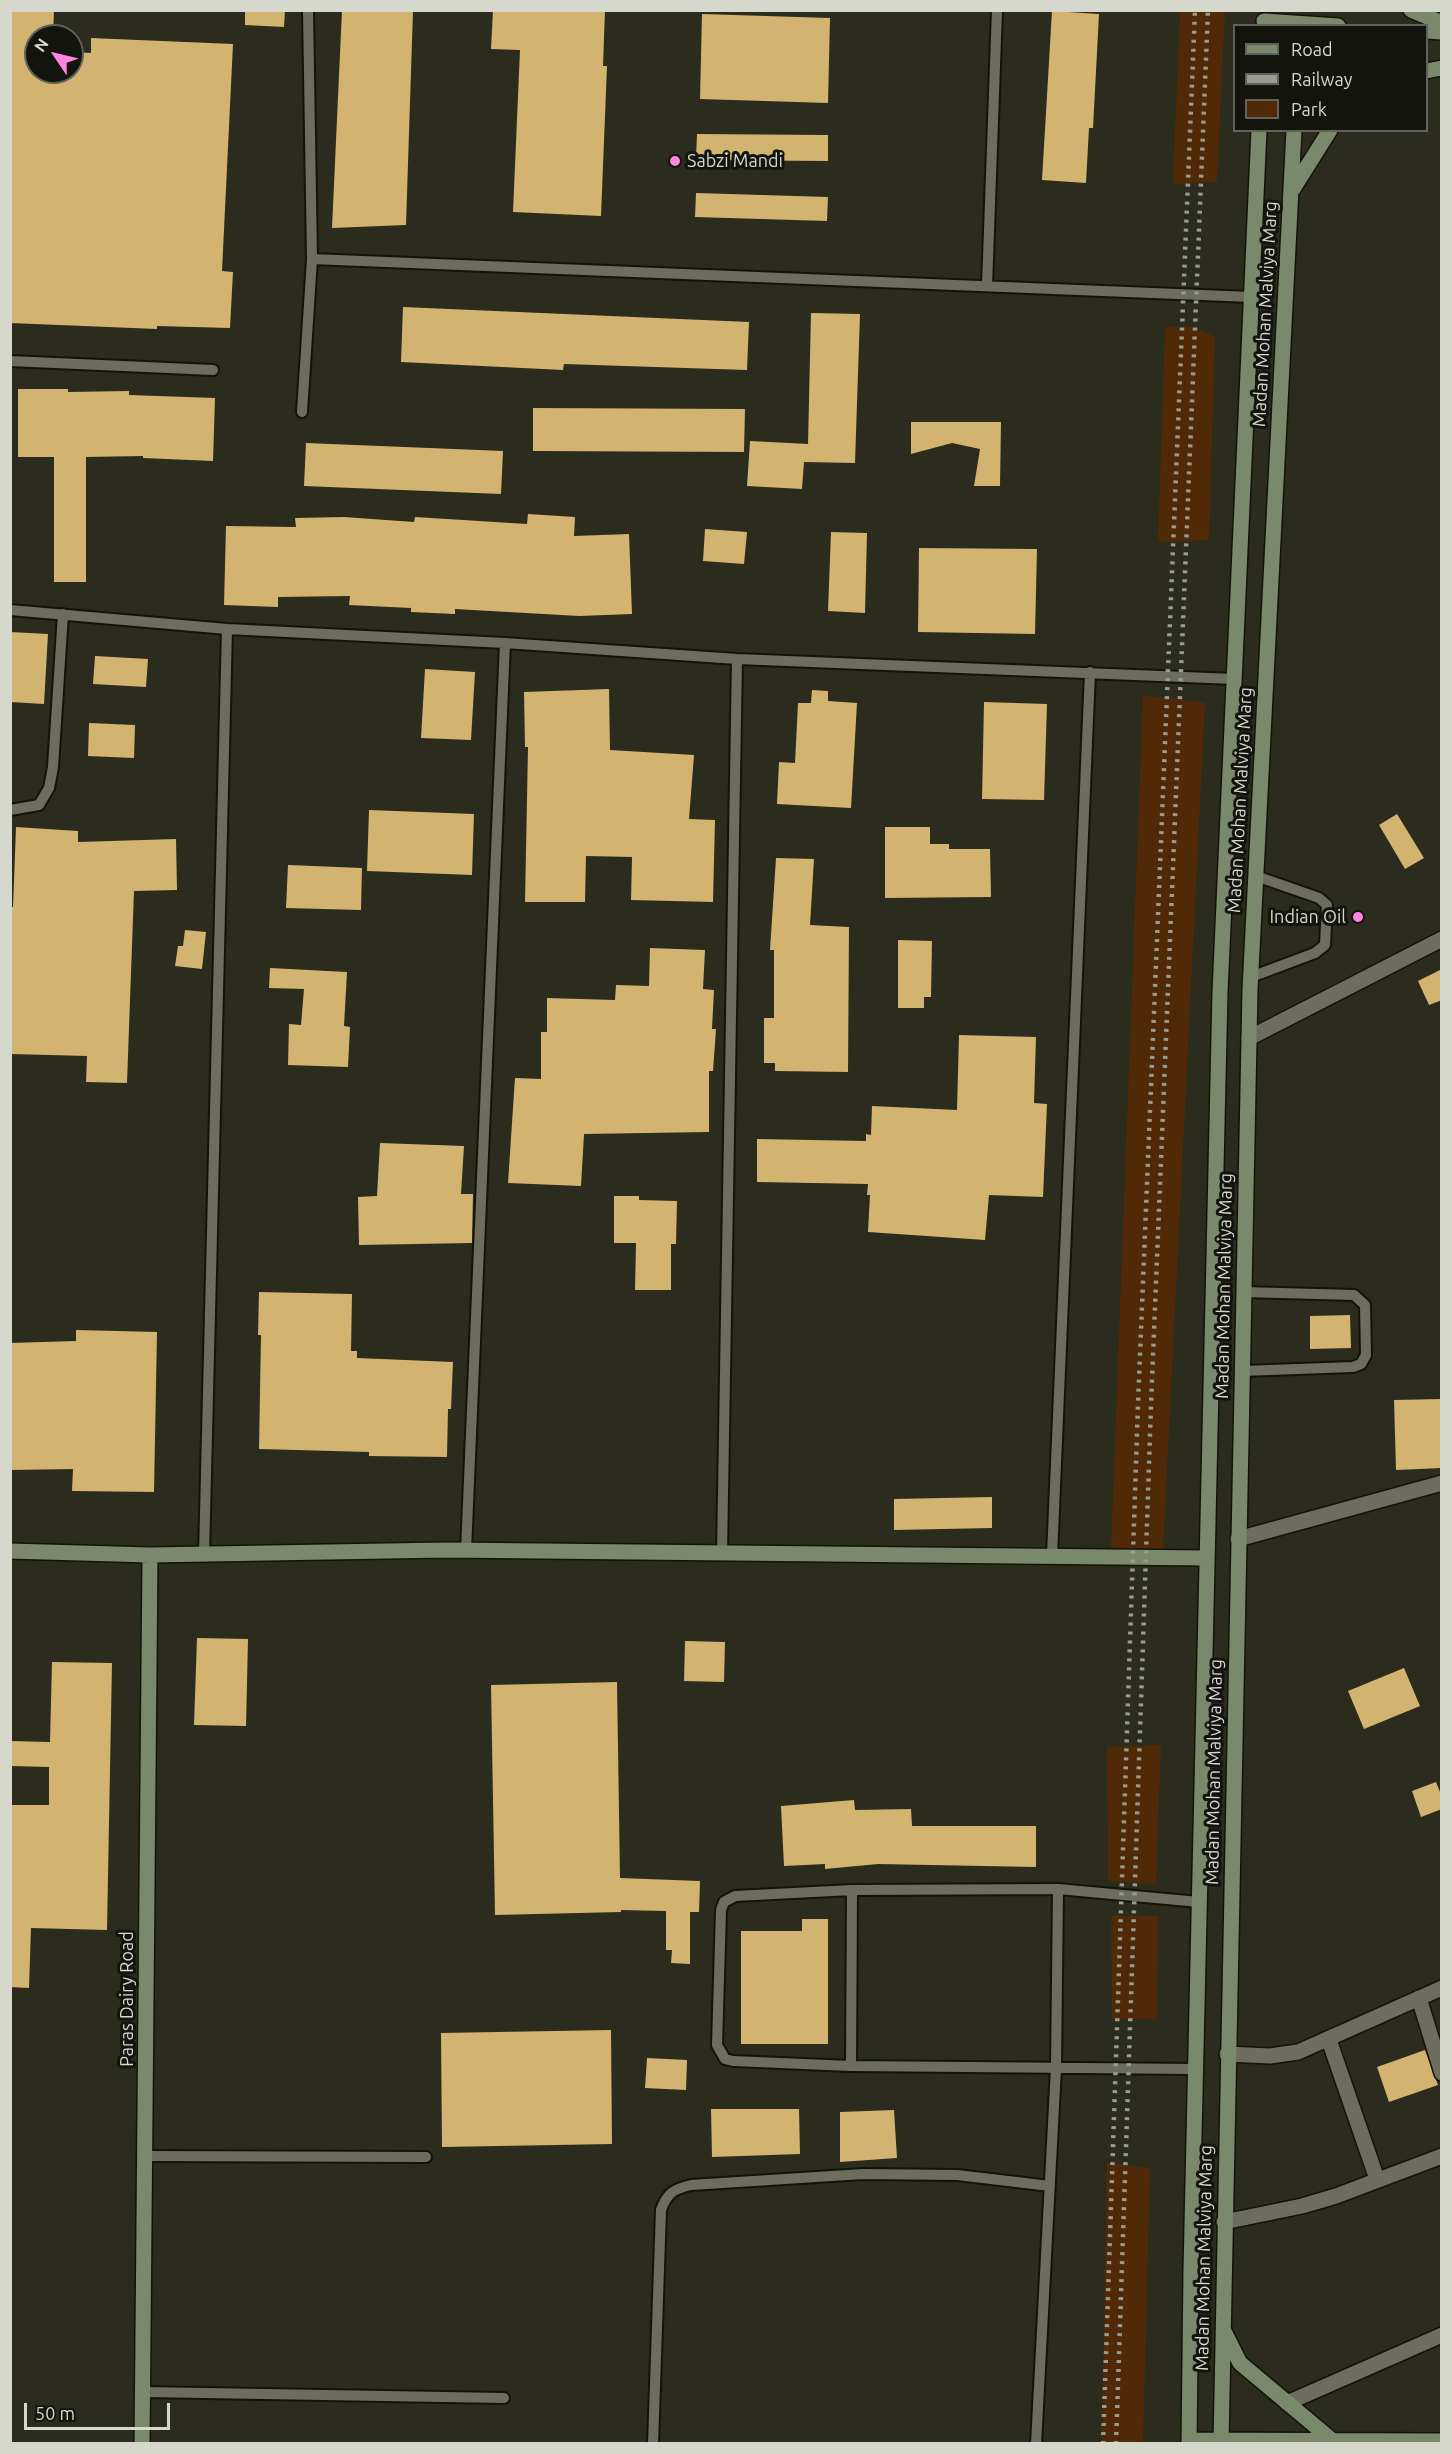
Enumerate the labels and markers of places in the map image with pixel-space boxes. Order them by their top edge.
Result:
place label: Sabzi Mandi [687,150,783,172]
marker: Sabzi Mandi [668,154,682,168]
place label: Indian Oil [1270,906,1346,928]
marker: Indian Oil [1351,910,1365,924]

